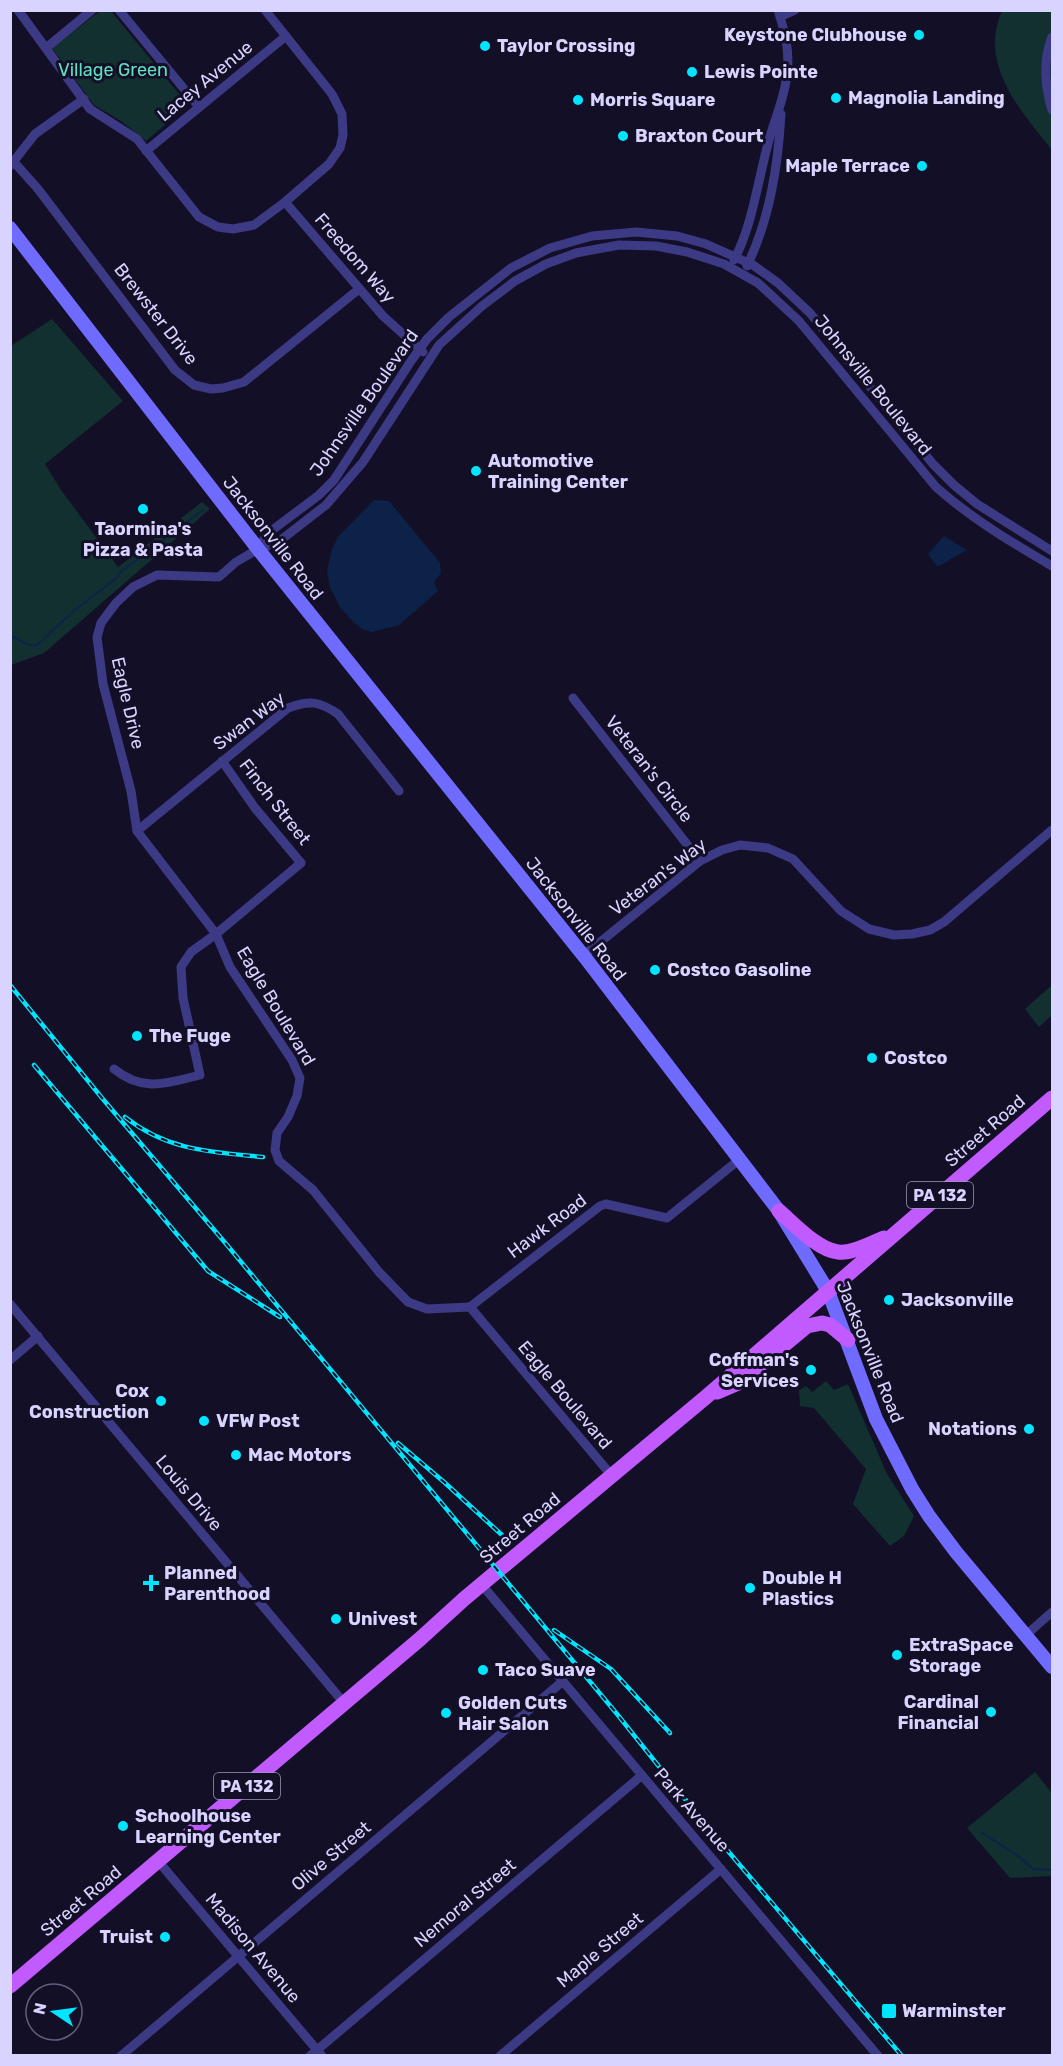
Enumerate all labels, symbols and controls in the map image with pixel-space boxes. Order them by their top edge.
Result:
place label: Keystone Clubhouse [724,24,907,46]
marker: Keystone Clubhouse [912,28,926,42]
place label: Taylor Crossing [497,35,635,57]
street label: Lacey Avenue [153,36,257,126]
marker: Taylor Crossing [478,39,492,53]
park label: Village Green [58,59,168,81]
place label: Lewis Pointe [704,61,818,83]
marker: Lewis Pointe [685,65,699,79]
place label: Magnolia Landing [848,87,1005,109]
place label: Morris Square [590,89,716,111]
marker: Magnolia Landing [829,91,843,105]
marker: Morris Square [571,93,585,107]
place label: Braxton Court [635,125,763,147]
marker: Braxton Court [616,129,630,143]
place label: Maple Terrace [785,155,910,177]
marker: Maple Terrace [915,159,929,173]
street label: Freedom Way [310,209,400,308]
street label: Brewster Drive [109,259,203,369]
street label: Johnsville Boulevard [810,310,936,460]
street label: Johnsville Boulevard [305,325,423,481]
place label: Automotive Training Center [488,450,628,493]
marker: Automotive Training Center [469,464,483,478]
street label: Jacksonville Road [218,472,328,604]
marker: Taormina's Pizza & Pasta [136,502,150,516]
place label: Taormina's Pizza & Pasta [83,518,203,561]
street label: Eagle Drive [107,655,149,751]
street label: Swan Way [209,687,289,755]
street label: Veteran's Circle [600,711,698,827]
street label: Finch Street [235,755,315,849]
street label: Veteran's Way [605,833,711,921]
street label: Jacksonville Road [521,853,631,985]
street label: Eagle Boulevard [232,943,320,1069]
place label: Costco Gasoline [667,959,812,981]
marker: Costco Gasoline [648,963,662,977]
place label: The Fuge [149,1025,231,1047]
marker: The Fuge [130,1029,144,1043]
place label: Costco [884,1047,948,1069]
marker: Costco [865,1051,879,1065]
street label: Street Road [940,1090,1030,1172]
road number: PA 132 [907,1182,973,1208]
street label: Hawk Road [503,1189,591,1263]
street label: Jacksonville Road [832,1278,908,1426]
place label: Jacksonville [901,1289,1014,1311]
marker: Jacksonville [882,1293,896,1307]
street label: Eagle Boulevard [513,1336,617,1454]
place label: Coffman's Services [709,1349,799,1392]
marker: Coffman's Services [804,1363,818,1377]
place label: Cox Construction [29,1380,149,1423]
marker: Cox Construction [154,1394,168,1408]
place label: VFW Post [216,1410,300,1432]
marker: VFW Post [197,1414,211,1428]
place label: Notations [928,1418,1017,1440]
marker: Notations [1022,1422,1036,1436]
place label: Mac Motors [248,1444,351,1466]
marker: Mac Motors [229,1448,243,1462]
street label: Louis Drive [151,1451,227,1535]
street label: Street Road [475,1488,565,1568]
place label: Planned Parenthood [164,1562,270,1605]
place label: Double H Plastics [762,1567,842,1610]
marker: Planned Parenthood [142,1574,160,1592]
marker: Double H Plastics [743,1581,757,1595]
place label: Univest [348,1608,417,1630]
marker: Univest [329,1612,343,1626]
place label: ExtraSpace Storage [909,1634,1014,1677]
marker: ExtraSpace Storage [890,1648,904,1662]
place label: Taco Suave [495,1659,596,1681]
marker: Taco Suave [476,1663,490,1677]
place label: Cardinal Financial [897,1691,979,1734]
place label: Golden Cuts Hair Salon [458,1692,567,1735]
marker: Cardinal Financial [984,1705,998,1719]
marker: Golden Cuts Hair Salon [439,1706,453,1720]
street label: Park Avenue [650,1763,734,1857]
road number: PA 132 [214,1773,280,1799]
place label: Schoolhouse Learning Center [135,1805,281,1848]
street label: Olive Street [287,1816,375,1896]
marker: Schoolhouse Learning Center [116,1819,130,1833]
street label: Nemoral Street [410,1854,520,1952]
street label: Street Road [36,1861,126,1941]
street label: Madison Avenue [201,1889,305,2007]
street label: Maple Street [552,1908,648,1992]
place label: Truist [99,1926,153,1948]
marker: Truist [158,1930,172,1944]
north arrow [24,1982,84,2042]
place label: Warminster [902,2000,1006,2022]
text: N [29,2001,50,2016]
marker: Warminster [880,2002,898,2020]

